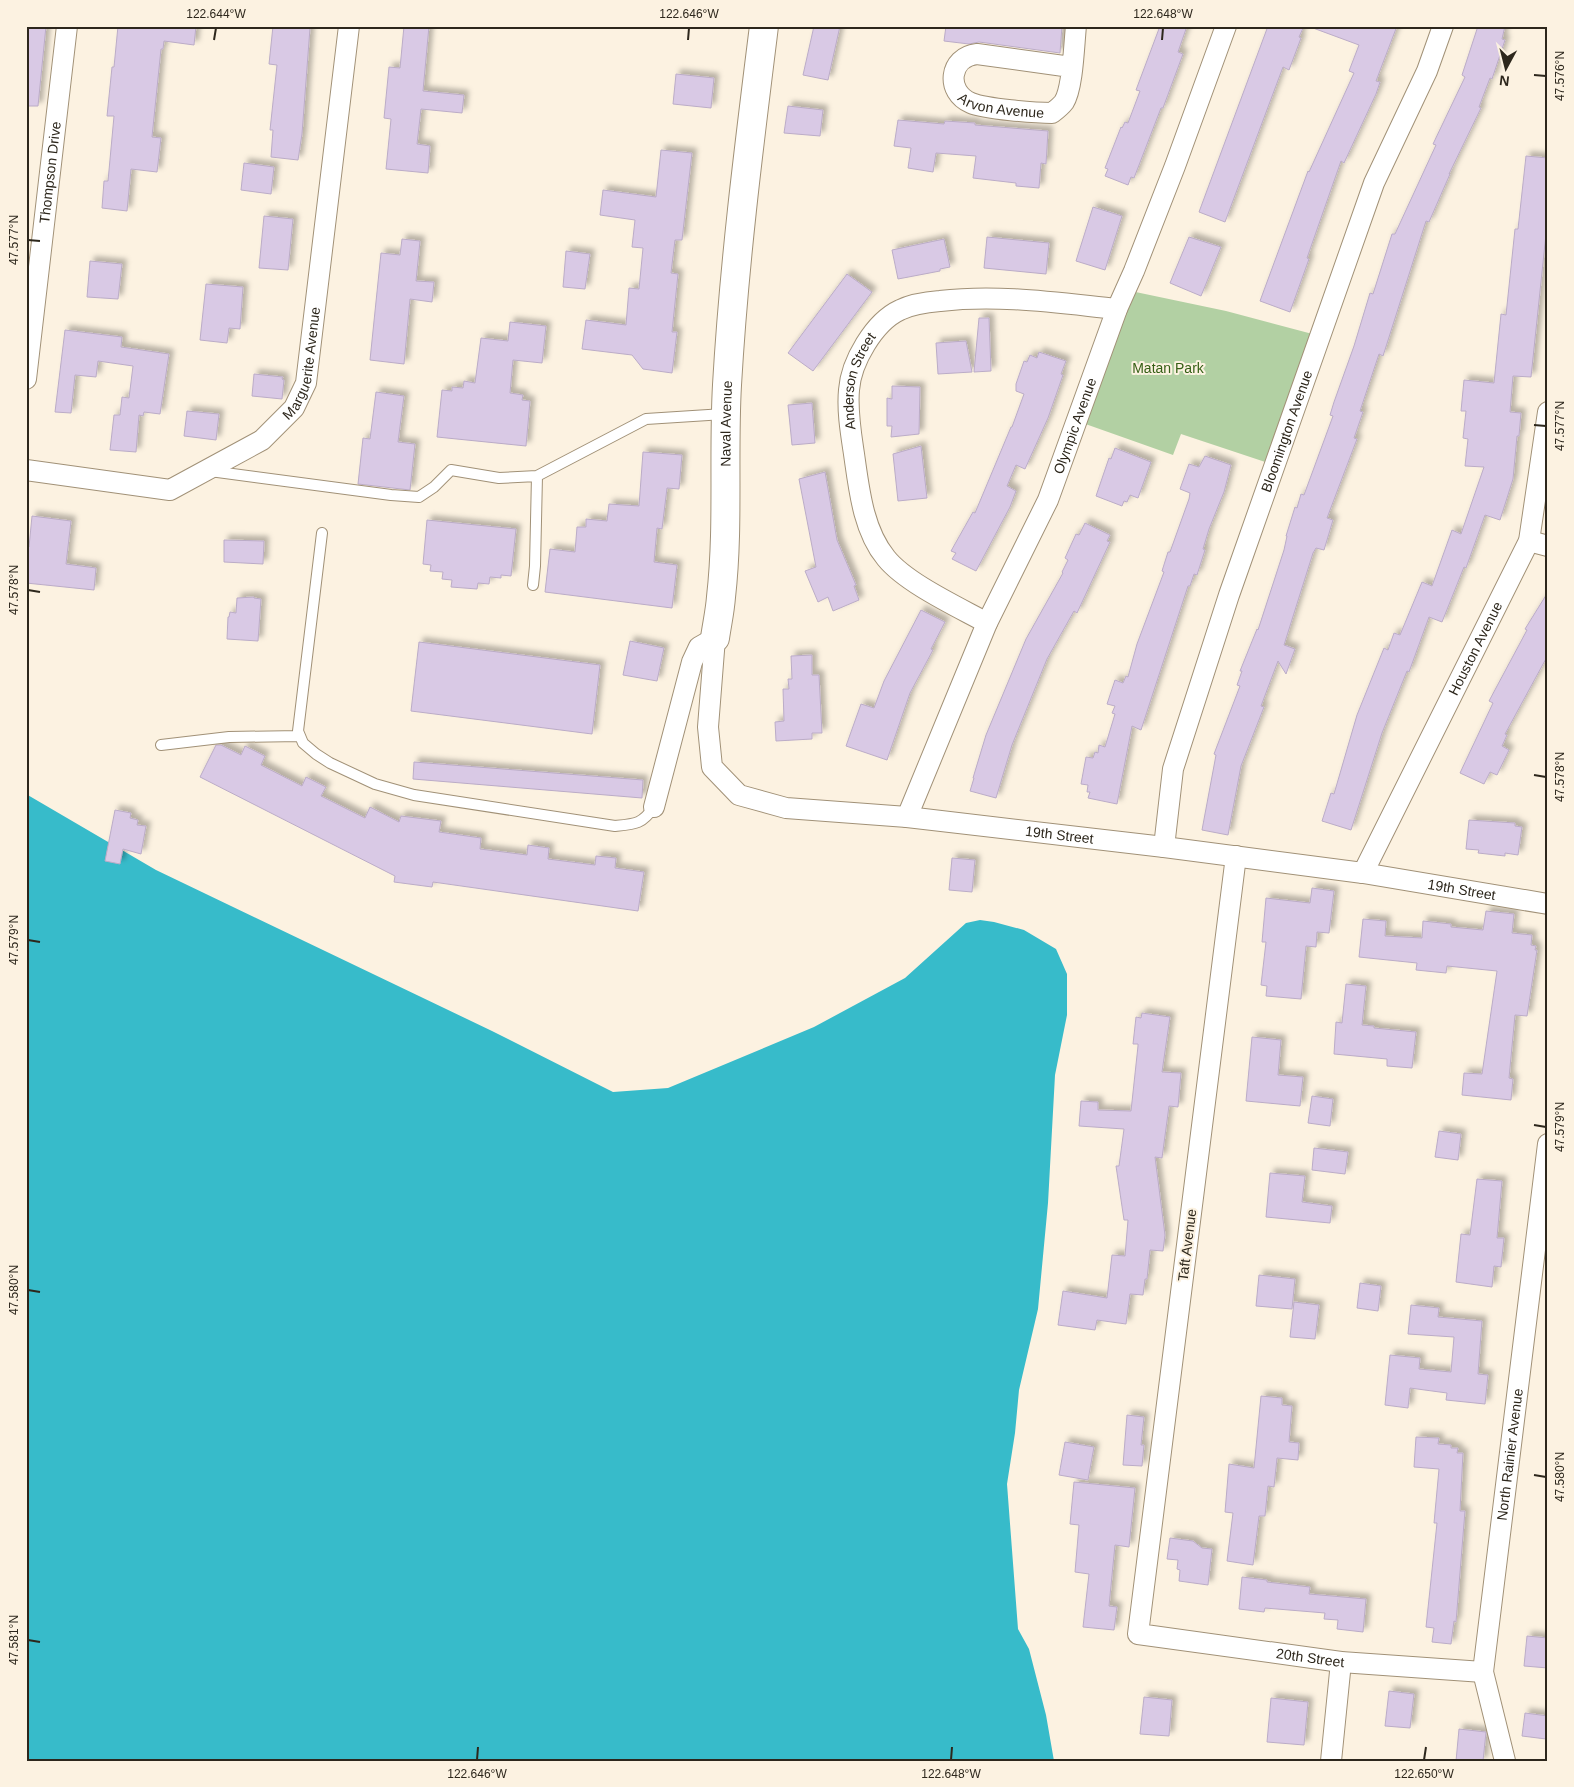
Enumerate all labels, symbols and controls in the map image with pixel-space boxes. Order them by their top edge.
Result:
text: 122.644°W [186,7,246,21]
text: 122.646°W [659,7,719,21]
text: 122.648°W [1133,7,1193,21]
north arrow [1482,42,1532,92]
text: 47.576°N [1553,51,1567,101]
text: N [1498,72,1510,89]
street label: Arvon Avenue [955,89,1045,121]
street label: Thompson Drive [36,120,64,224]
text: 47.577°N [7,215,21,265]
street label: Marguerite Avenue [279,306,323,423]
street label: Anderson Street [840,329,879,431]
park label: Matan Park [1132,360,1205,376]
street label: Bloomington Avenue [1258,368,1316,494]
street label: Olympic Avenue [1050,375,1100,476]
street label: Naval Avenue [717,380,735,467]
text: 47.577°N [1553,401,1567,451]
text: 47.578°N [7,565,21,615]
street label: Houston Avenue [1445,599,1505,698]
text: 47.578°N [1553,752,1567,802]
street label: 19th Street [1025,823,1095,847]
street label: 19th Street [1427,876,1497,903]
text: 47.579°N [7,915,21,965]
text: 47.579°N [1553,1102,1567,1152]
street label: Taft Avenue [1175,1208,1199,1282]
text: 47.580°N [7,1265,21,1315]
street label: North Rainier Avenue [1494,1387,1526,1521]
text: 47.580°N [1553,1452,1567,1502]
text: 47.581°N [7,1615,21,1665]
street label: 20th Street [1275,1645,1345,1670]
text: 122.646°W [447,1767,507,1781]
text: 122.648°W [921,1767,981,1781]
text: 122.650°W [1394,1767,1454,1781]

